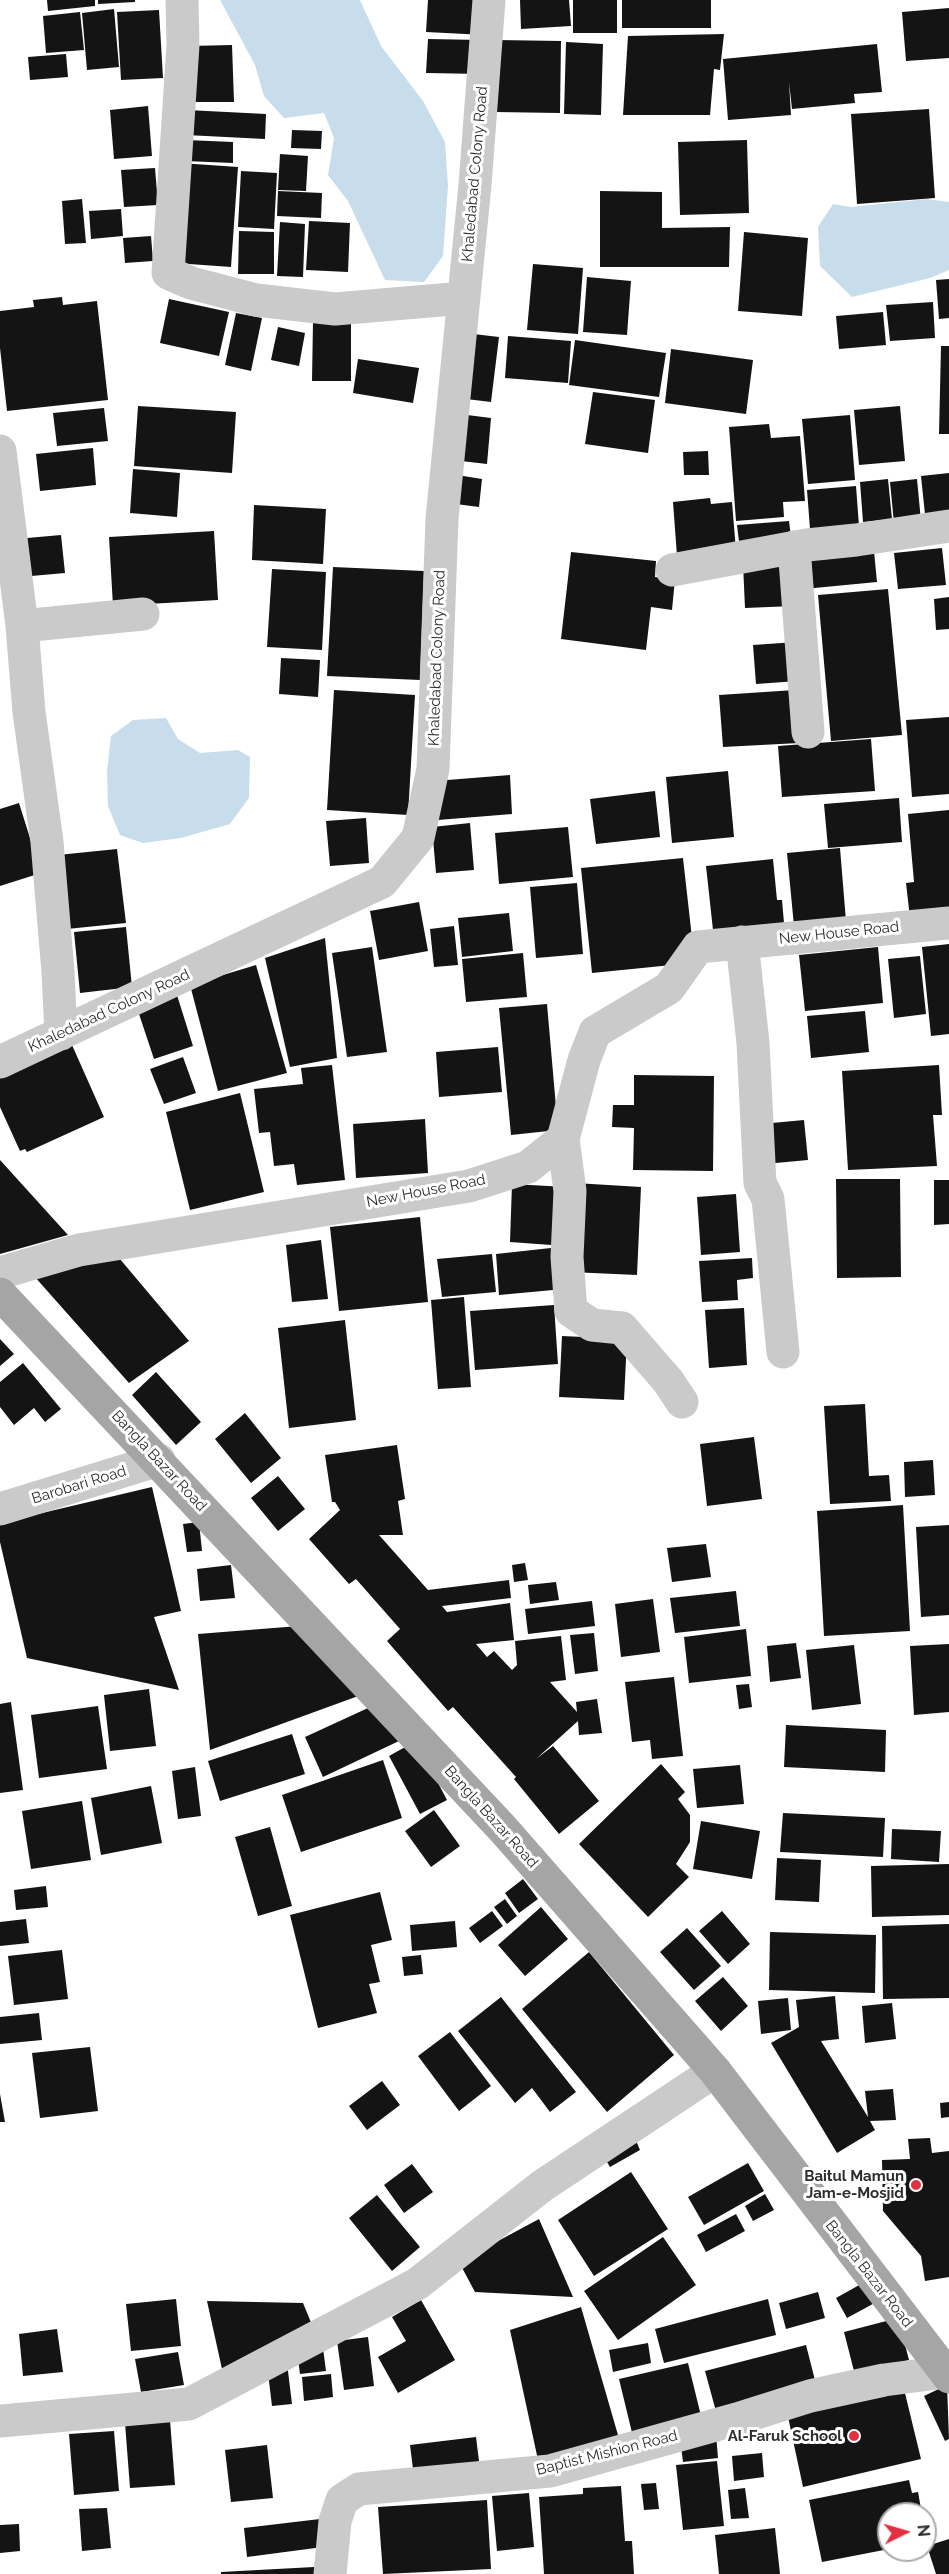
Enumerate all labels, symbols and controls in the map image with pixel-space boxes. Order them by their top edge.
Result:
street label: Khaledabad Colony Road [458,85,492,263]
street label: Khaledabad Colony Road [425,570,449,746]
street label: New House Road [778,918,900,948]
street label: Khaledabad Colony Road [25,966,193,1056]
street label: New House Road [365,1171,487,1211]
street label: Bangla Bazar Road [108,1407,210,1515]
street label: Barobari Road [30,1462,128,1508]
street label: Bangla Bazar Road [440,1762,542,1872]
place label: Baitul Mamun Jam-e-Mosjid [804,2167,904,2202]
marker: Baitul Mamun Jam-e-Mosjid [909,2178,923,2192]
street label: Bangla Bazar Road [822,2217,916,2331]
street label: Baptist Mishion Road [535,2427,679,2479]
place label: Al-Faruk School [728,2427,842,2445]
marker: Al-Faruk School [847,2429,861,2443]
north arrow [877,2502,937,2562]
text: N [913,2524,933,2537]

